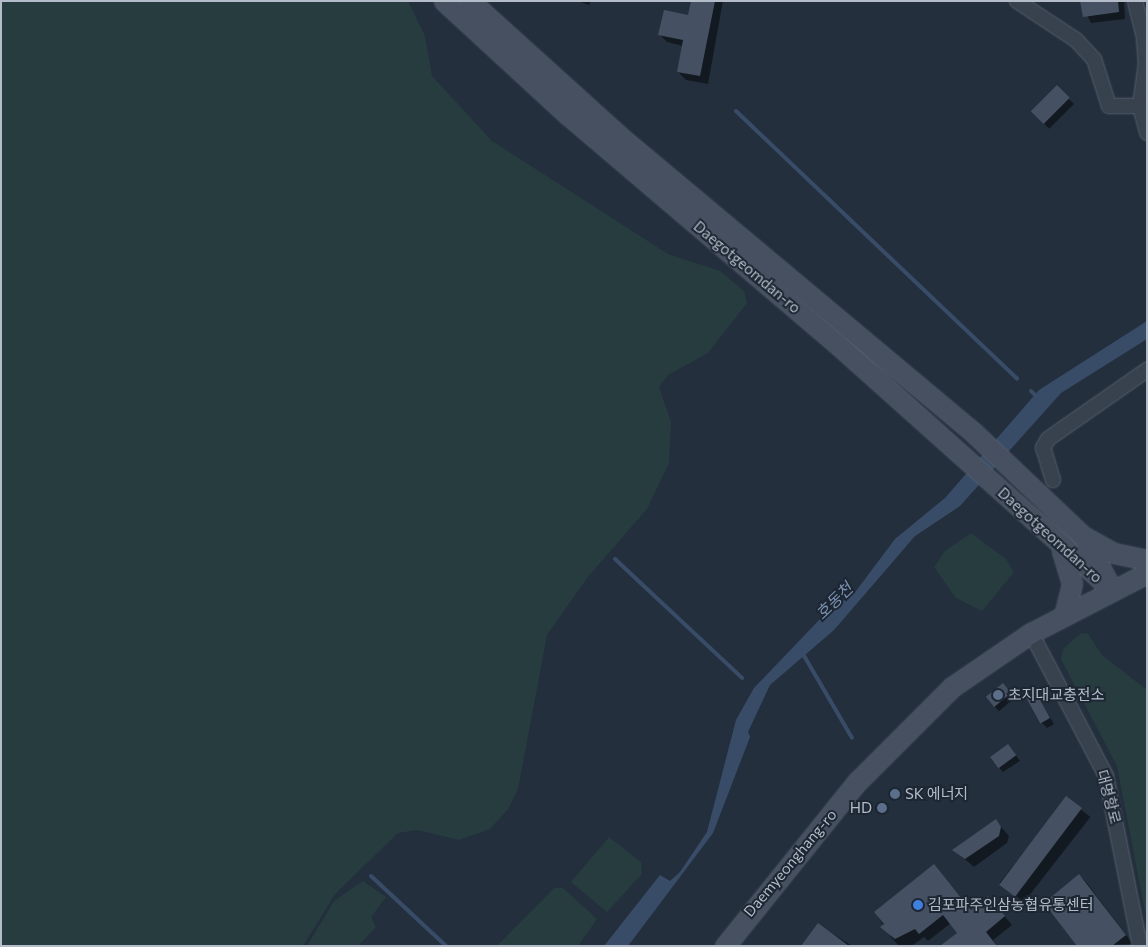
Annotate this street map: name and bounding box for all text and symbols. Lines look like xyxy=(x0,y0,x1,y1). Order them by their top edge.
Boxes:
street label: Daegotgeomdan-ro xyxy=(690,217,804,317)
street label: Daegotgeomdan-ro xyxy=(994,484,1106,586)
water label: 호동천 xyxy=(811,579,857,623)
place label: 초지대교충전소 xyxy=(1008,686,1105,704)
marker: 초지대교충전소 xyxy=(992,689,1004,701)
street label: 대명항로 xyxy=(1093,768,1125,826)
place label: SK 에너지 xyxy=(905,785,968,803)
marker: SK 에너지 xyxy=(889,788,901,800)
place label: HD xyxy=(850,799,872,817)
marker: HD xyxy=(876,802,888,814)
street label: Daemyeonghang-ro xyxy=(740,806,840,920)
place label: 김포파주인삼농협유통센터 xyxy=(928,896,1094,914)
marker: 김포파주인삼농협유통센터 xyxy=(912,899,924,911)

